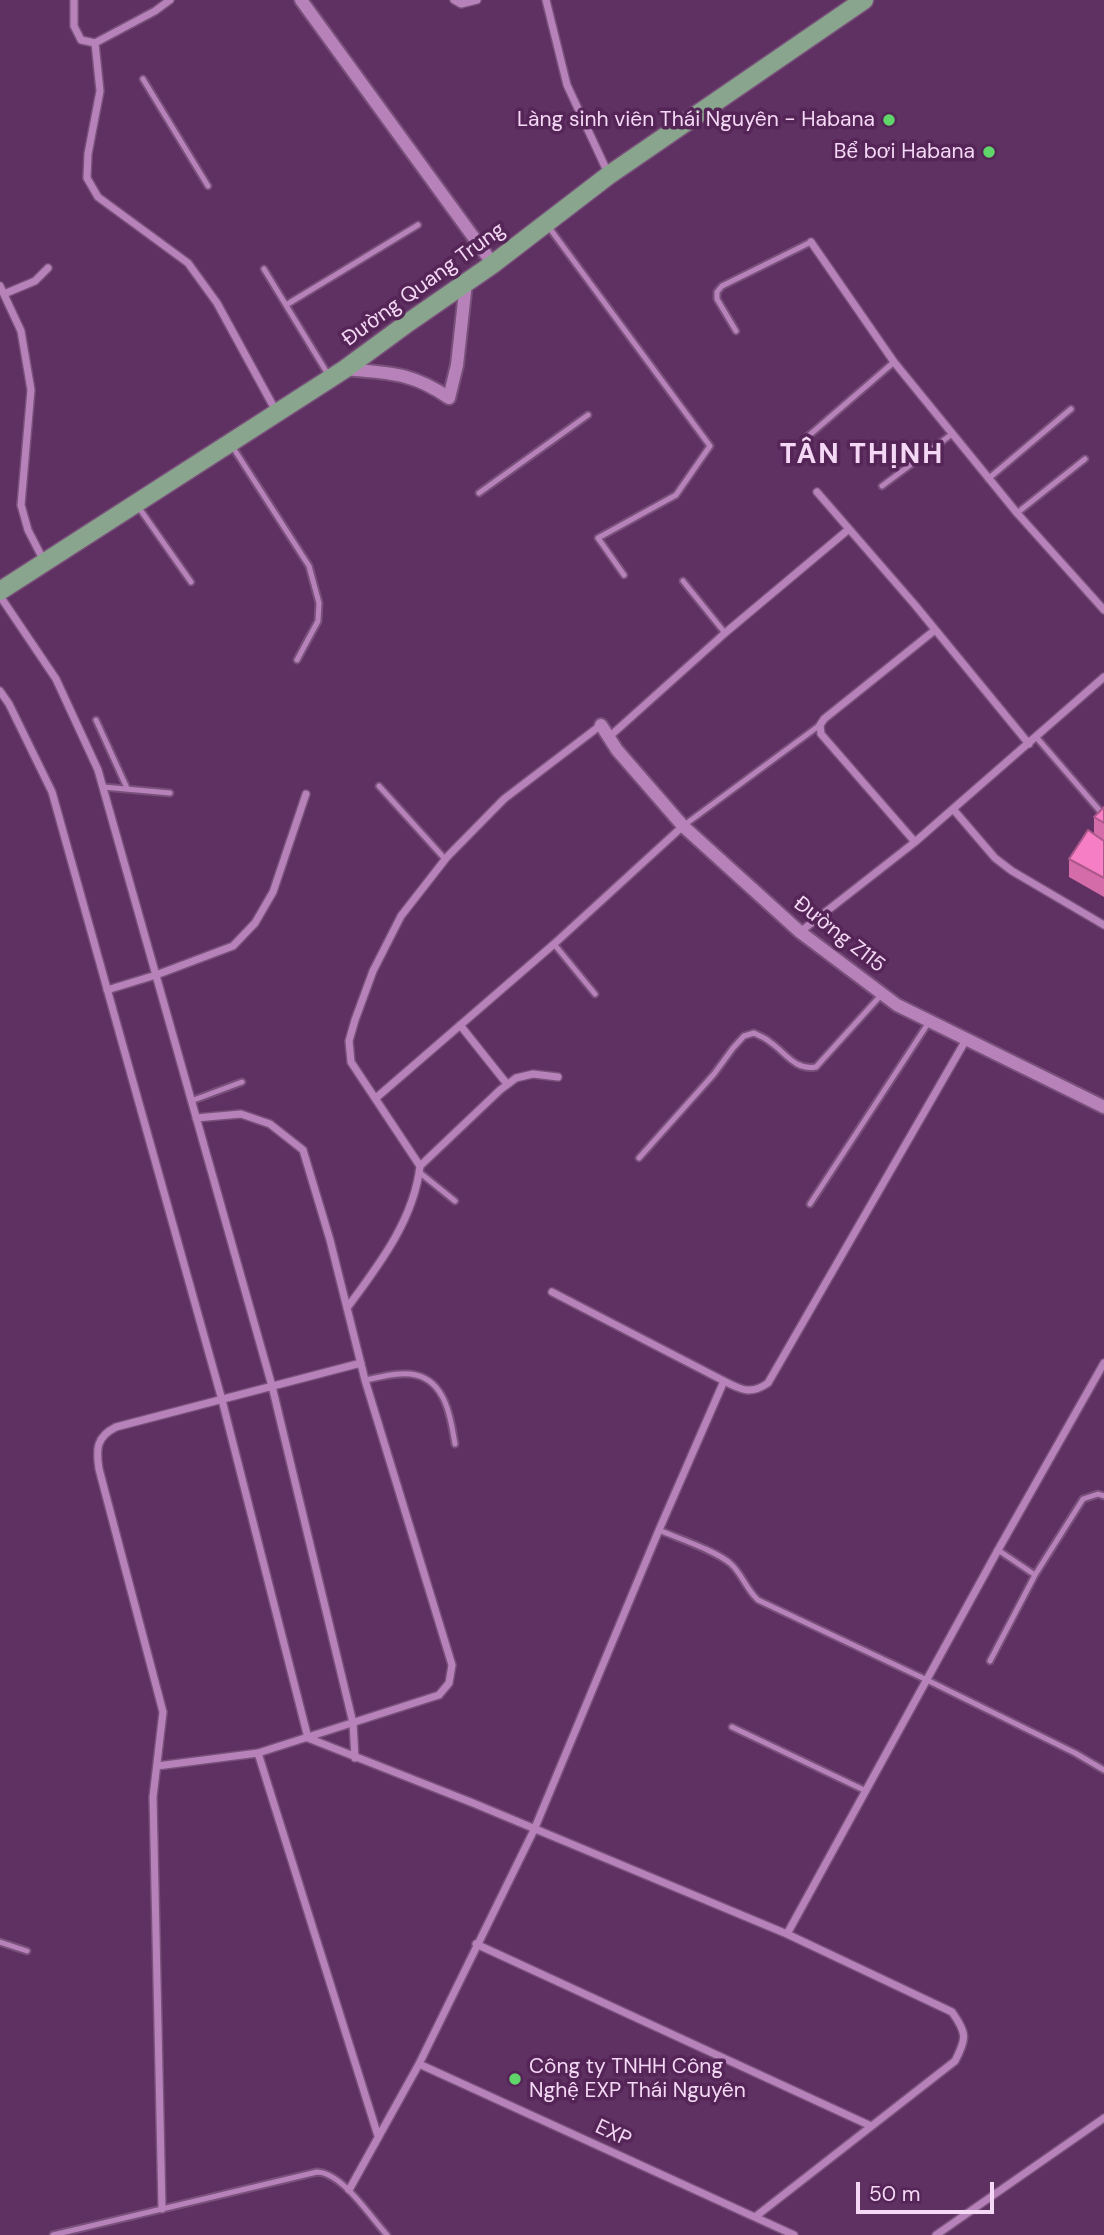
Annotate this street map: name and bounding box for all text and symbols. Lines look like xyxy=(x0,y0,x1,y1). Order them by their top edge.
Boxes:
place label: Làng sinh viên Thái Nguyên - Habana xyxy=(517,107,875,133)
marker: Làng sinh viên Thái Nguyên - Habana xyxy=(881,112,897,128)
place label: Bể bơi Habana xyxy=(834,139,975,165)
marker: Bể bơi Habana xyxy=(981,144,997,160)
street label: Đường Quang Trung xyxy=(338,217,510,353)
district label: TÂN THỊNH xyxy=(781,439,943,473)
street label: Đường Z115 xyxy=(788,891,890,979)
place label: Công ty TNHH Công Nghệ EXP Thái Nguyên xyxy=(529,2054,746,2104)
marker: Công ty TNHH Công Nghệ EXP Thái Nguyên xyxy=(507,2071,523,2087)
street label: EXP xyxy=(591,2115,635,2153)
scale bar xyxy=(859,2168,997,2212)
text: 50 m xyxy=(869,2180,920,2208)

